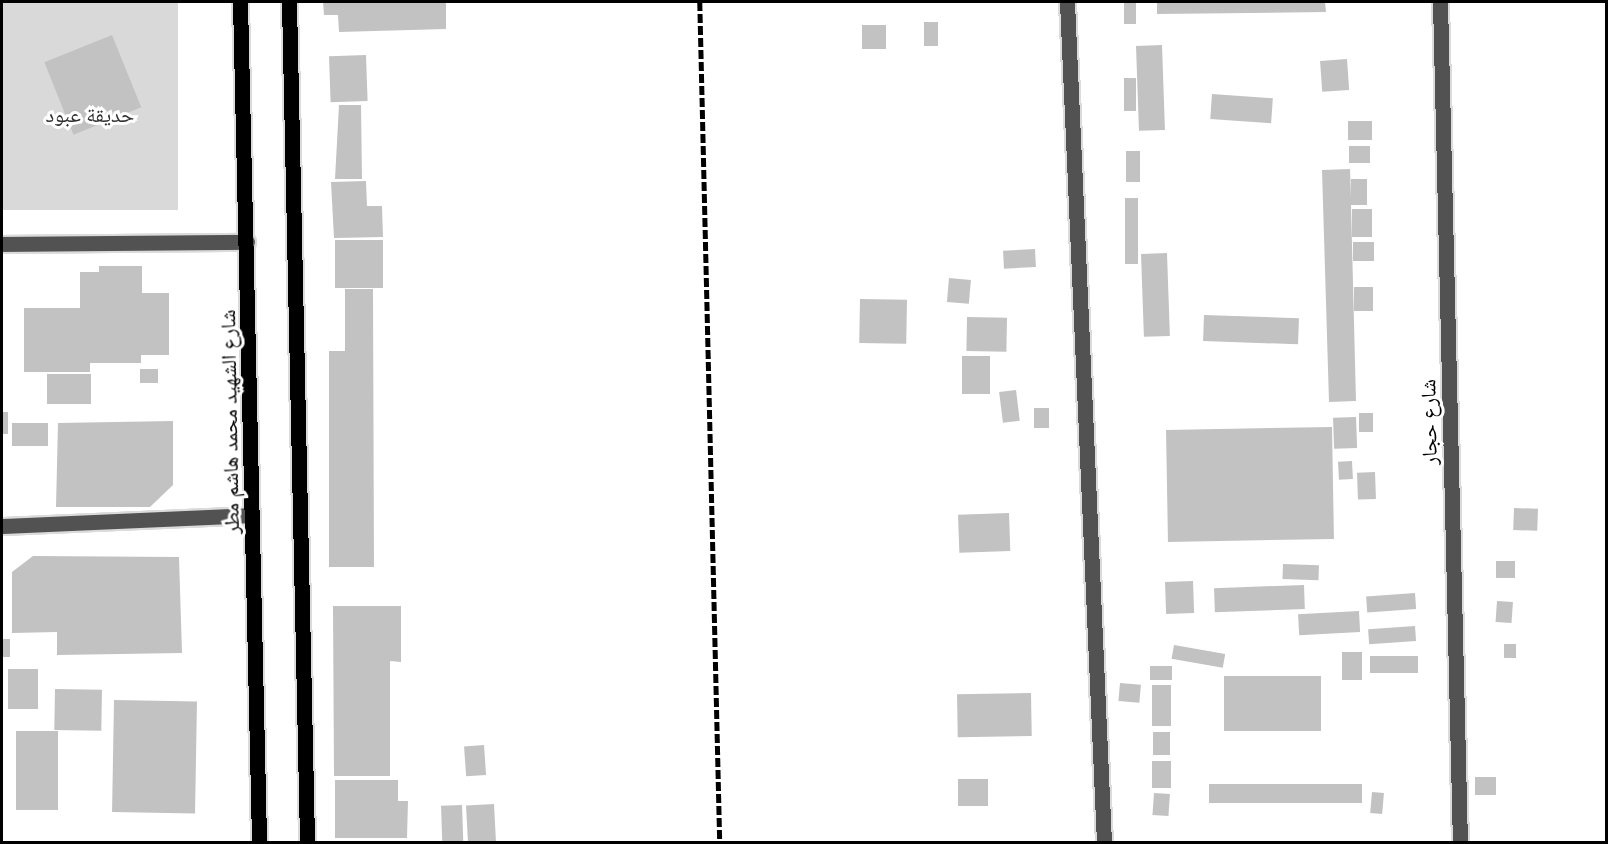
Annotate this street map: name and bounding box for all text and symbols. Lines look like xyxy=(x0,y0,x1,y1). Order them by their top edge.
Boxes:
park label: حديقة عبود xyxy=(46,102,134,128)
street label: شارع الشهيد محمد هاشم مطر xyxy=(215,309,245,535)
street label: شارع حجار xyxy=(1416,379,1442,465)

